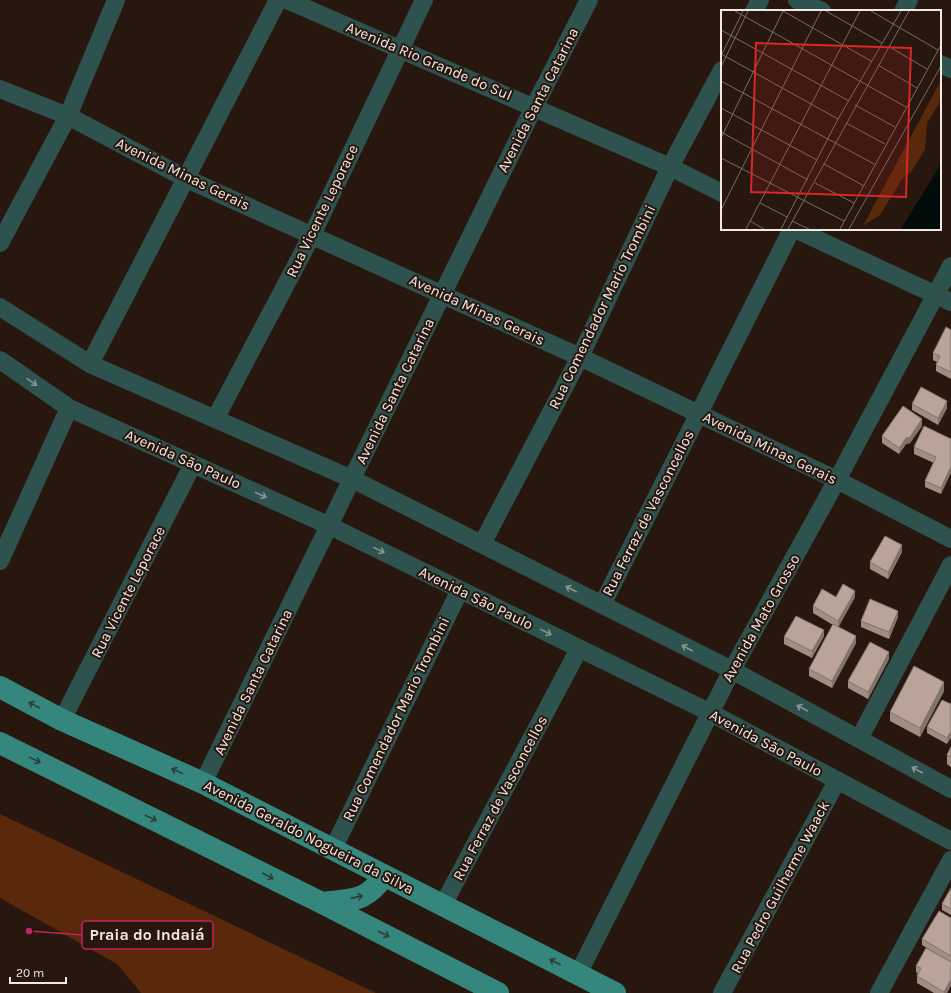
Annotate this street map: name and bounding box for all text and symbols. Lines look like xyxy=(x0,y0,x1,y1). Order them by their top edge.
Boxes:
inset map xyxy=(721,10,941,230)
street label: Avenida Rio Grande do Sul xyxy=(343,18,515,104)
street label: Avenida Santa Catarina xyxy=(494,25,582,175)
street label: Avenida Minas Gerais xyxy=(113,134,253,214)
street label: Rua Vicente Leporace xyxy=(282,142,362,280)
street label: Rua Comendador Mario Trombini xyxy=(545,202,659,412)
street label: Avenida Minas Gerais xyxy=(407,271,547,349)
street label: Avenida Santa Catarina xyxy=(352,315,438,467)
one-way arrow xyxy=(26,378,37,386)
street label: Avenida Minas Gerais xyxy=(700,408,840,488)
street label: Avenida São Paulo xyxy=(122,425,244,493)
street label: Rua Ferraz de Vasconcellos xyxy=(598,427,698,599)
one-way arrow xyxy=(255,492,267,499)
street label: Rua Vicente Leporace xyxy=(87,523,169,661)
one-way arrow xyxy=(373,547,385,554)
street label: Avenida Mato Grosso xyxy=(718,551,804,685)
street label: Avenida São Paulo xyxy=(416,563,536,633)
one-way arrow xyxy=(565,585,577,592)
street label: Avenida Santa Catarina xyxy=(210,606,296,758)
street label: Rua Comendador Mario Trombini xyxy=(339,614,453,824)
one-way arrow xyxy=(539,629,551,636)
one-way arrow xyxy=(681,644,693,651)
one-way arrow xyxy=(28,701,40,708)
one-way arrow xyxy=(796,704,808,712)
street label: Avenida São Paulo xyxy=(707,706,825,780)
street label: Rua Ferraz de Vasconcellos xyxy=(449,712,551,884)
one-way arrow xyxy=(29,757,41,764)
one-way arrow xyxy=(911,766,923,773)
one-way arrow xyxy=(171,767,183,775)
street label: Avenida Geraldo Nogueira da Silva xyxy=(201,776,417,898)
street label: Rua Pedro Guilherme Waack xyxy=(727,798,833,976)
one-way arrow xyxy=(145,815,157,822)
one-way arrow xyxy=(261,873,273,880)
one-way arrow xyxy=(350,893,363,901)
callout: Praia do Indaiá xyxy=(82,921,213,949)
text: Praia do Indaiá xyxy=(89,925,205,944)
one-way arrow xyxy=(378,931,390,938)
one-way arrow xyxy=(550,958,562,966)
scale bar xyxy=(10,959,66,985)
text: 20 m xyxy=(16,966,44,980)

